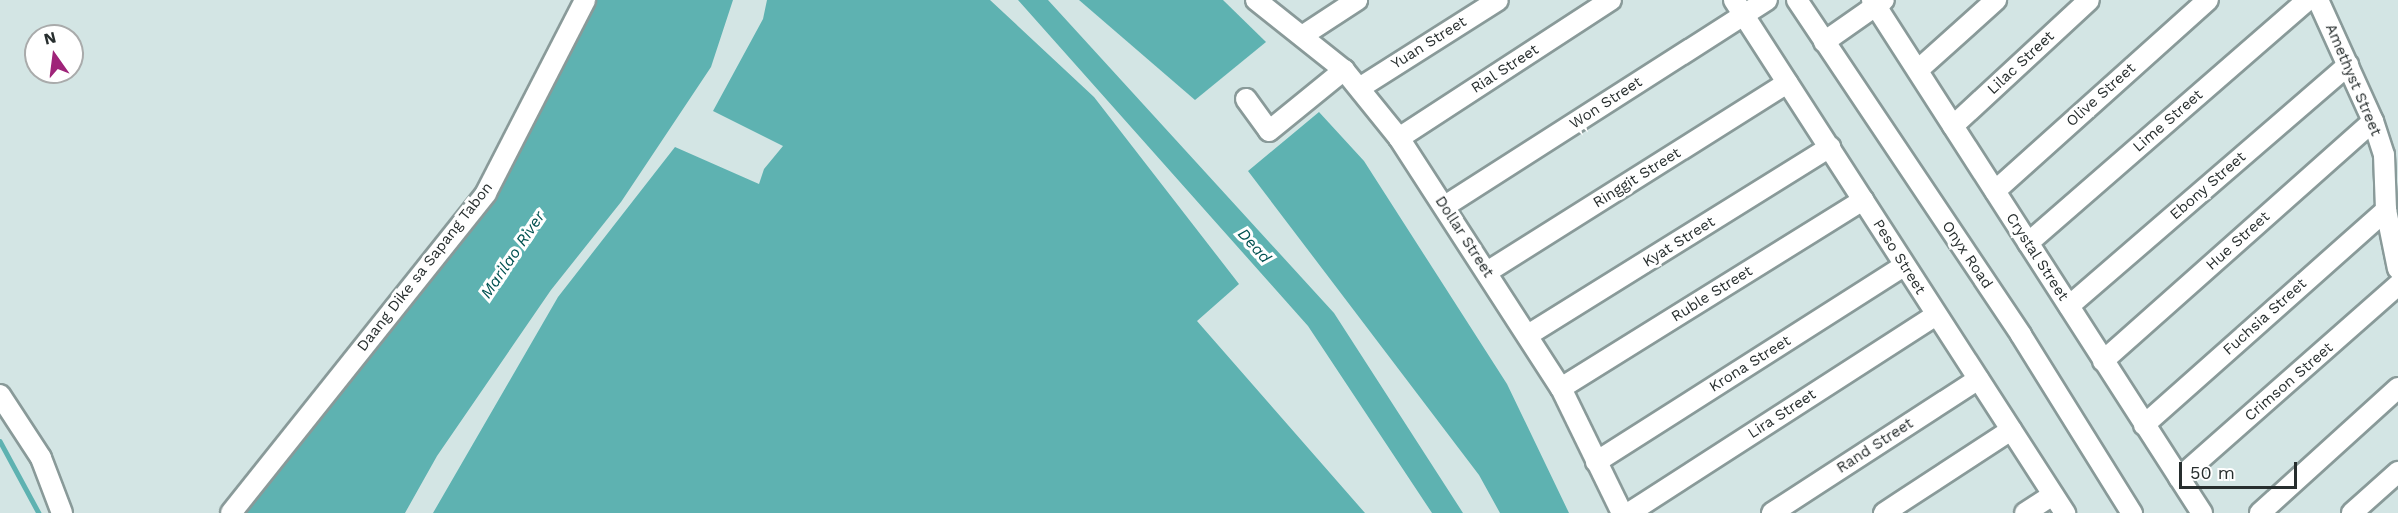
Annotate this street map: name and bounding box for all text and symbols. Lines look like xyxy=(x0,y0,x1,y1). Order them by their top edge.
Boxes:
street label: Yuan Street xyxy=(1388,13,1470,73)
street label: Amethyst Street xyxy=(2321,21,2385,139)
north arrow xyxy=(24,24,84,84)
text: N xyxy=(42,27,58,49)
street label: Lilac Street xyxy=(1984,28,2058,98)
street label: Rial Street xyxy=(1468,40,1542,98)
street label: Olive Street xyxy=(2063,59,2139,131)
street label: Won Street xyxy=(1567,73,1645,133)
street label: Lime Street xyxy=(2130,86,2206,156)
street label: Ringgit Street xyxy=(1590,144,1684,212)
street label: Ebony Street xyxy=(2166,148,2250,224)
street label: Daang Dike sa Sapang Tabon xyxy=(353,179,497,355)
street label: Dollar Street xyxy=(1431,193,1497,281)
water label: Marilao River xyxy=(477,208,549,302)
street label: Hue Street xyxy=(2203,208,2273,274)
street label: Crystal Street xyxy=(2002,210,2072,304)
street label: Kyat Street xyxy=(1640,213,1718,271)
street label: Peso Street xyxy=(1869,216,1929,298)
street label: Onyx Road xyxy=(1938,218,1996,292)
water label: Dead xyxy=(1233,225,1275,267)
street label: Ruble Street xyxy=(1668,262,1756,326)
street label: Fuchsia Street xyxy=(2220,275,2310,359)
street label: Krona Street xyxy=(1706,332,1794,396)
street label: Crimson Street xyxy=(2241,339,2337,425)
street label: Lira Street xyxy=(1745,385,1819,443)
street label: Rand Street xyxy=(1833,415,1917,477)
scale bar xyxy=(2182,450,2300,488)
text: 50 m xyxy=(2190,462,2235,483)

